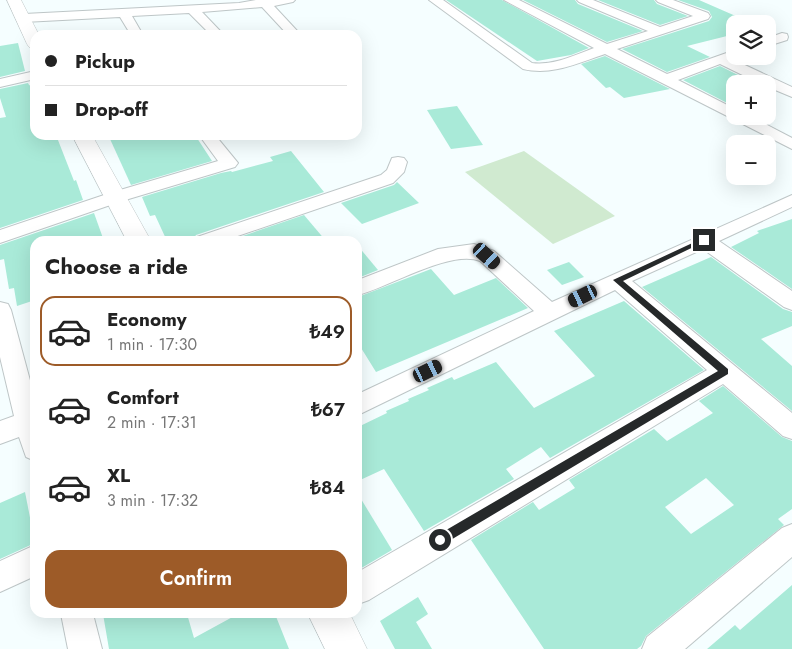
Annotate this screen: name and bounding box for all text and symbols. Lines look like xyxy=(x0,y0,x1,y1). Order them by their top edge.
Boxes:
map controls xyxy=(726,15,776,185)
button: layers xyxy=(726,15,776,65)
text: Pickup xyxy=(75,48,135,75)
button: + xyxy=(726,75,776,125)
text: Drop-off xyxy=(75,96,148,123)
button: − xyxy=(726,135,776,185)
route end xyxy=(693,229,715,251)
car xyxy=(470,240,503,272)
text: Choose a ride xyxy=(45,250,188,282)
car xyxy=(566,283,599,309)
text: Economy xyxy=(107,306,187,333)
icon: car xyxy=(47,309,92,354)
text: ₺49 xyxy=(309,318,345,345)
text: 1 min · 17:30 xyxy=(107,333,197,356)
car xyxy=(411,358,444,384)
text: Comfort xyxy=(107,384,179,411)
icon: car xyxy=(47,387,92,432)
text: ₺67 xyxy=(311,396,345,423)
text: 2 min · 17:31 xyxy=(107,411,197,434)
text: XL xyxy=(107,462,130,489)
icon: car xyxy=(47,465,92,510)
text: ₺84 xyxy=(310,474,345,501)
text: 3 min · 17:32 xyxy=(107,489,198,512)
route start xyxy=(429,529,451,551)
button: Confirm xyxy=(45,550,347,608)

